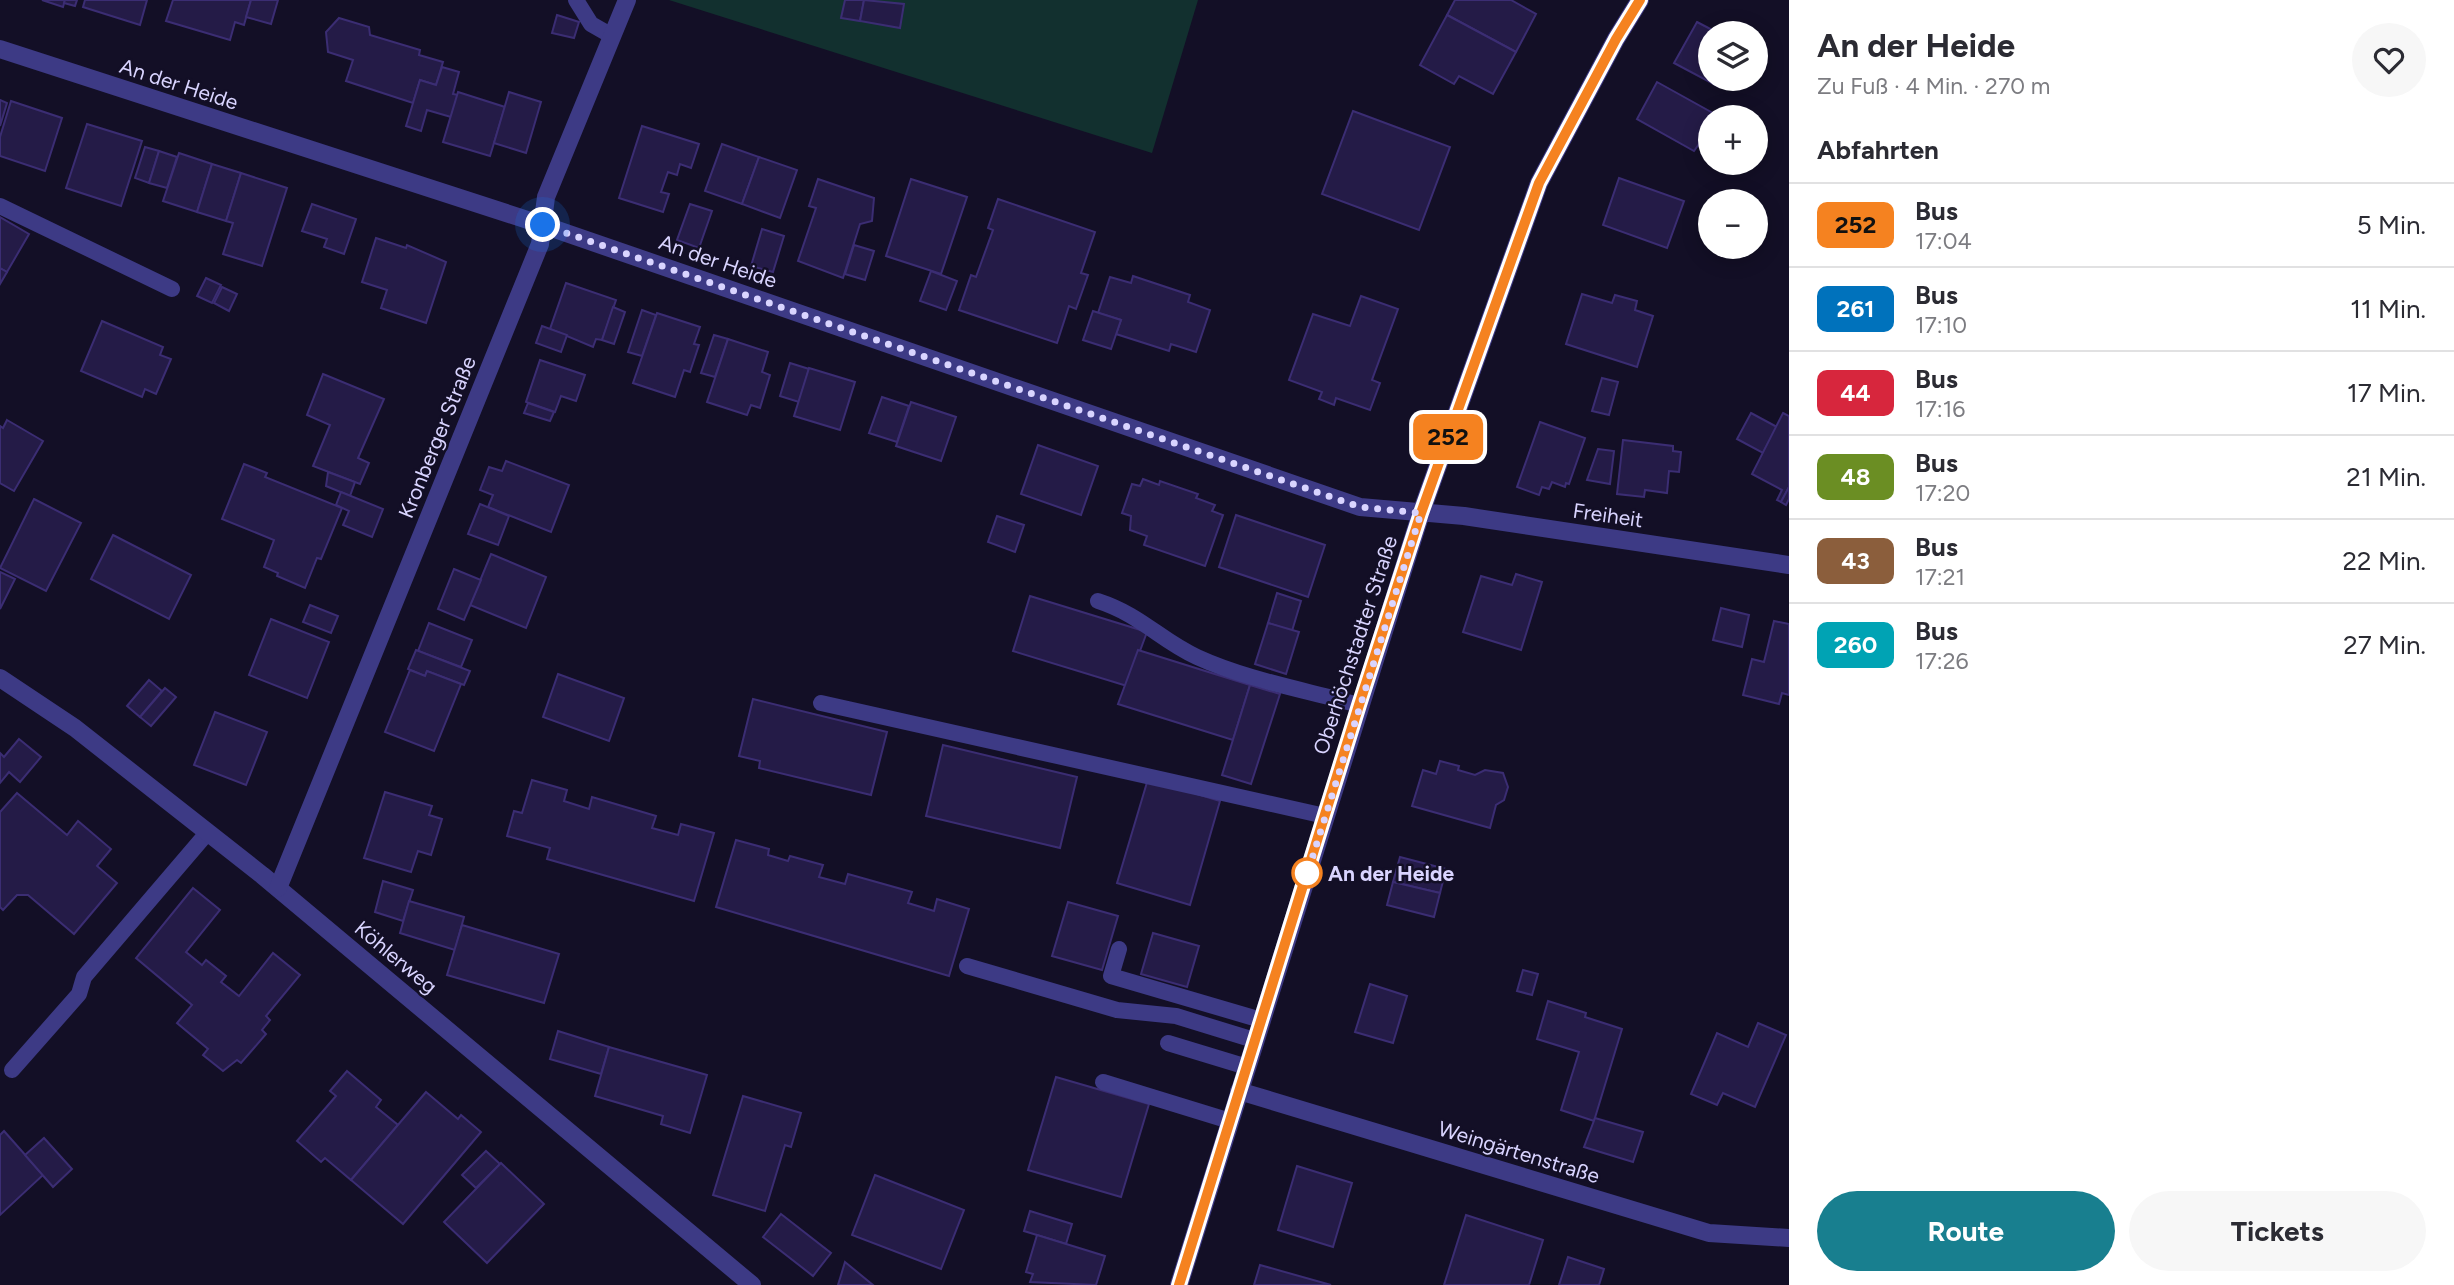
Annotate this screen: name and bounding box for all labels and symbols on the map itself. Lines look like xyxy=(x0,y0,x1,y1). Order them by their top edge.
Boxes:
street label: An der Heide xyxy=(117,53,241,115)
your location xyxy=(525,207,560,242)
street label: An der Heide xyxy=(656,229,780,293)
street label: Kronberger Straße xyxy=(393,352,481,522)
line badge: 252 xyxy=(1408,414,1488,460)
street label: Freiheit xyxy=(1571,498,1645,532)
street label: Oberhöchstadter Straße xyxy=(1308,533,1402,757)
marker: An der Heide xyxy=(1292,858,1322,888)
place label: An der Heide xyxy=(1328,861,1454,886)
street label: Köhlerweg xyxy=(350,915,442,999)
street label: Weingärtenstraße xyxy=(1435,1116,1603,1188)

